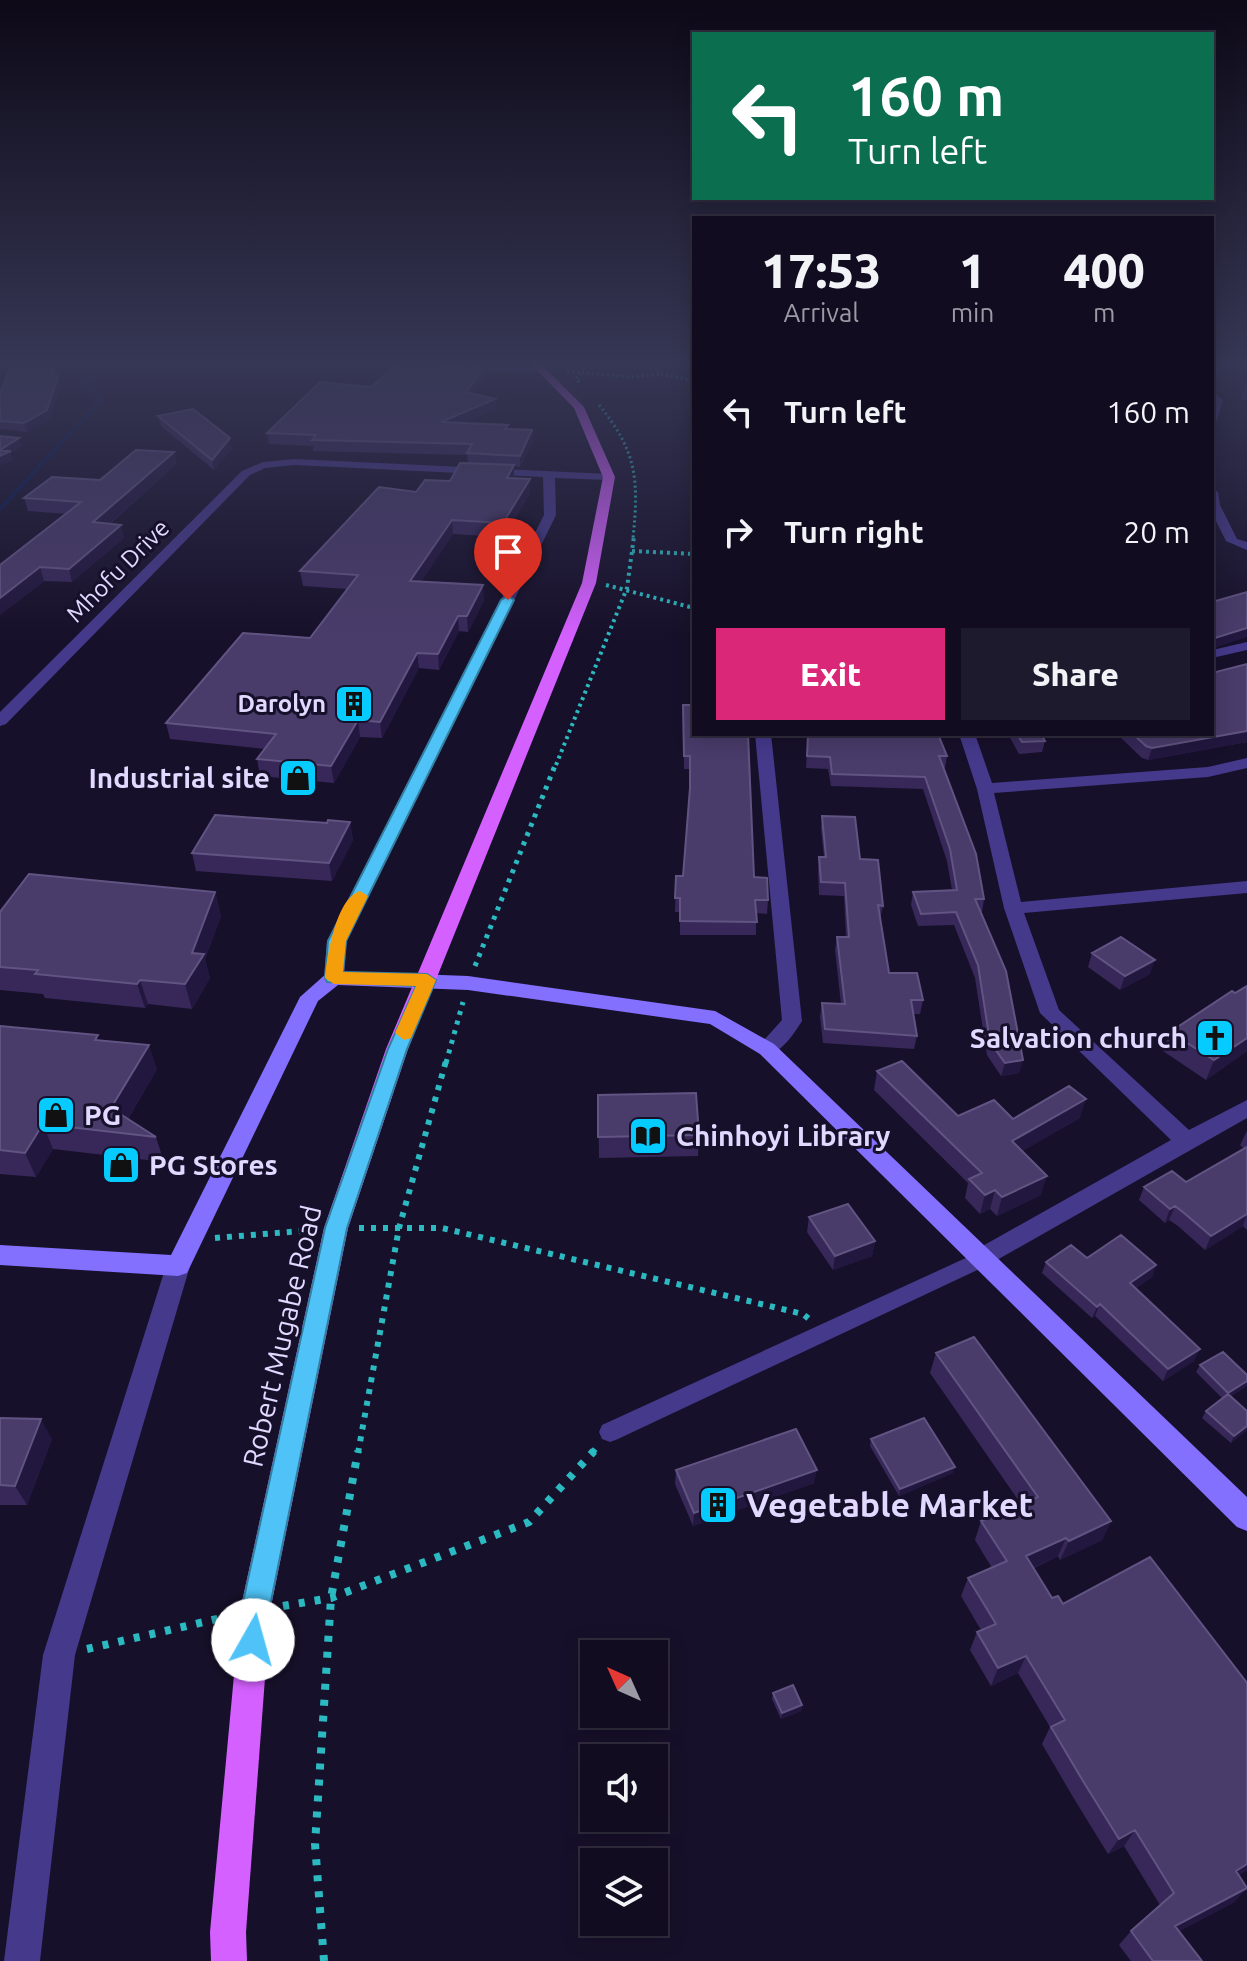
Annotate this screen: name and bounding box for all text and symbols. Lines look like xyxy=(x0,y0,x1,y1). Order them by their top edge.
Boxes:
icon: left xyxy=(716,64,820,168)
text: 160 m xyxy=(848,64,1004,127)
text: Turn left xyxy=(848,130,987,171)
text: 17:53 xyxy=(761,243,881,297)
text: 1 xyxy=(959,243,986,297)
text: 400 xyxy=(1064,243,1145,297)
text: Arrival xyxy=(783,298,859,327)
text: min xyxy=(951,298,994,327)
text: m xyxy=(1093,298,1115,327)
icon: left xyxy=(716,390,760,434)
text: Turn left xyxy=(784,395,906,429)
text: 160 m xyxy=(1106,395,1190,429)
icon: right xyxy=(716,510,760,554)
street label: Mhofu Drive xyxy=(61,514,174,627)
text: Turn right xyxy=(784,515,924,549)
text: 20 m xyxy=(1123,515,1190,549)
pin xyxy=(474,518,542,600)
icon: arrive xyxy=(486,530,530,574)
button: Exit xyxy=(716,628,945,720)
button: Share xyxy=(961,628,1190,720)
building icon: Darolyn xyxy=(333,683,375,725)
place label: Darolyn xyxy=(237,690,326,717)
shop icon: Industrial site xyxy=(277,757,319,799)
place label: Industrial site xyxy=(88,762,270,793)
church icon: Salvation church xyxy=(1194,1017,1236,1059)
place label: Salvation church xyxy=(970,1022,1187,1053)
shop icon: PG xyxy=(35,1094,77,1136)
place label: PG xyxy=(84,1099,121,1130)
library icon: Chinhoyi Library xyxy=(627,1115,669,1157)
place label: Chinhoyi Library xyxy=(676,1120,890,1151)
shop icon: PG Stores xyxy=(100,1144,142,1186)
place label: PG Stores xyxy=(149,1149,278,1180)
street label: Robert Mugabe Road xyxy=(236,1202,327,1470)
building icon: Vegetable Market xyxy=(697,1484,739,1526)
place label: Vegetable Market xyxy=(746,1485,1033,1523)
position arrow xyxy=(211,1598,295,1682)
north arrow xyxy=(580,1640,668,1728)
map controls xyxy=(580,1640,668,1936)
button: sound xyxy=(580,1744,668,1832)
button: layers xyxy=(580,1848,668,1936)

